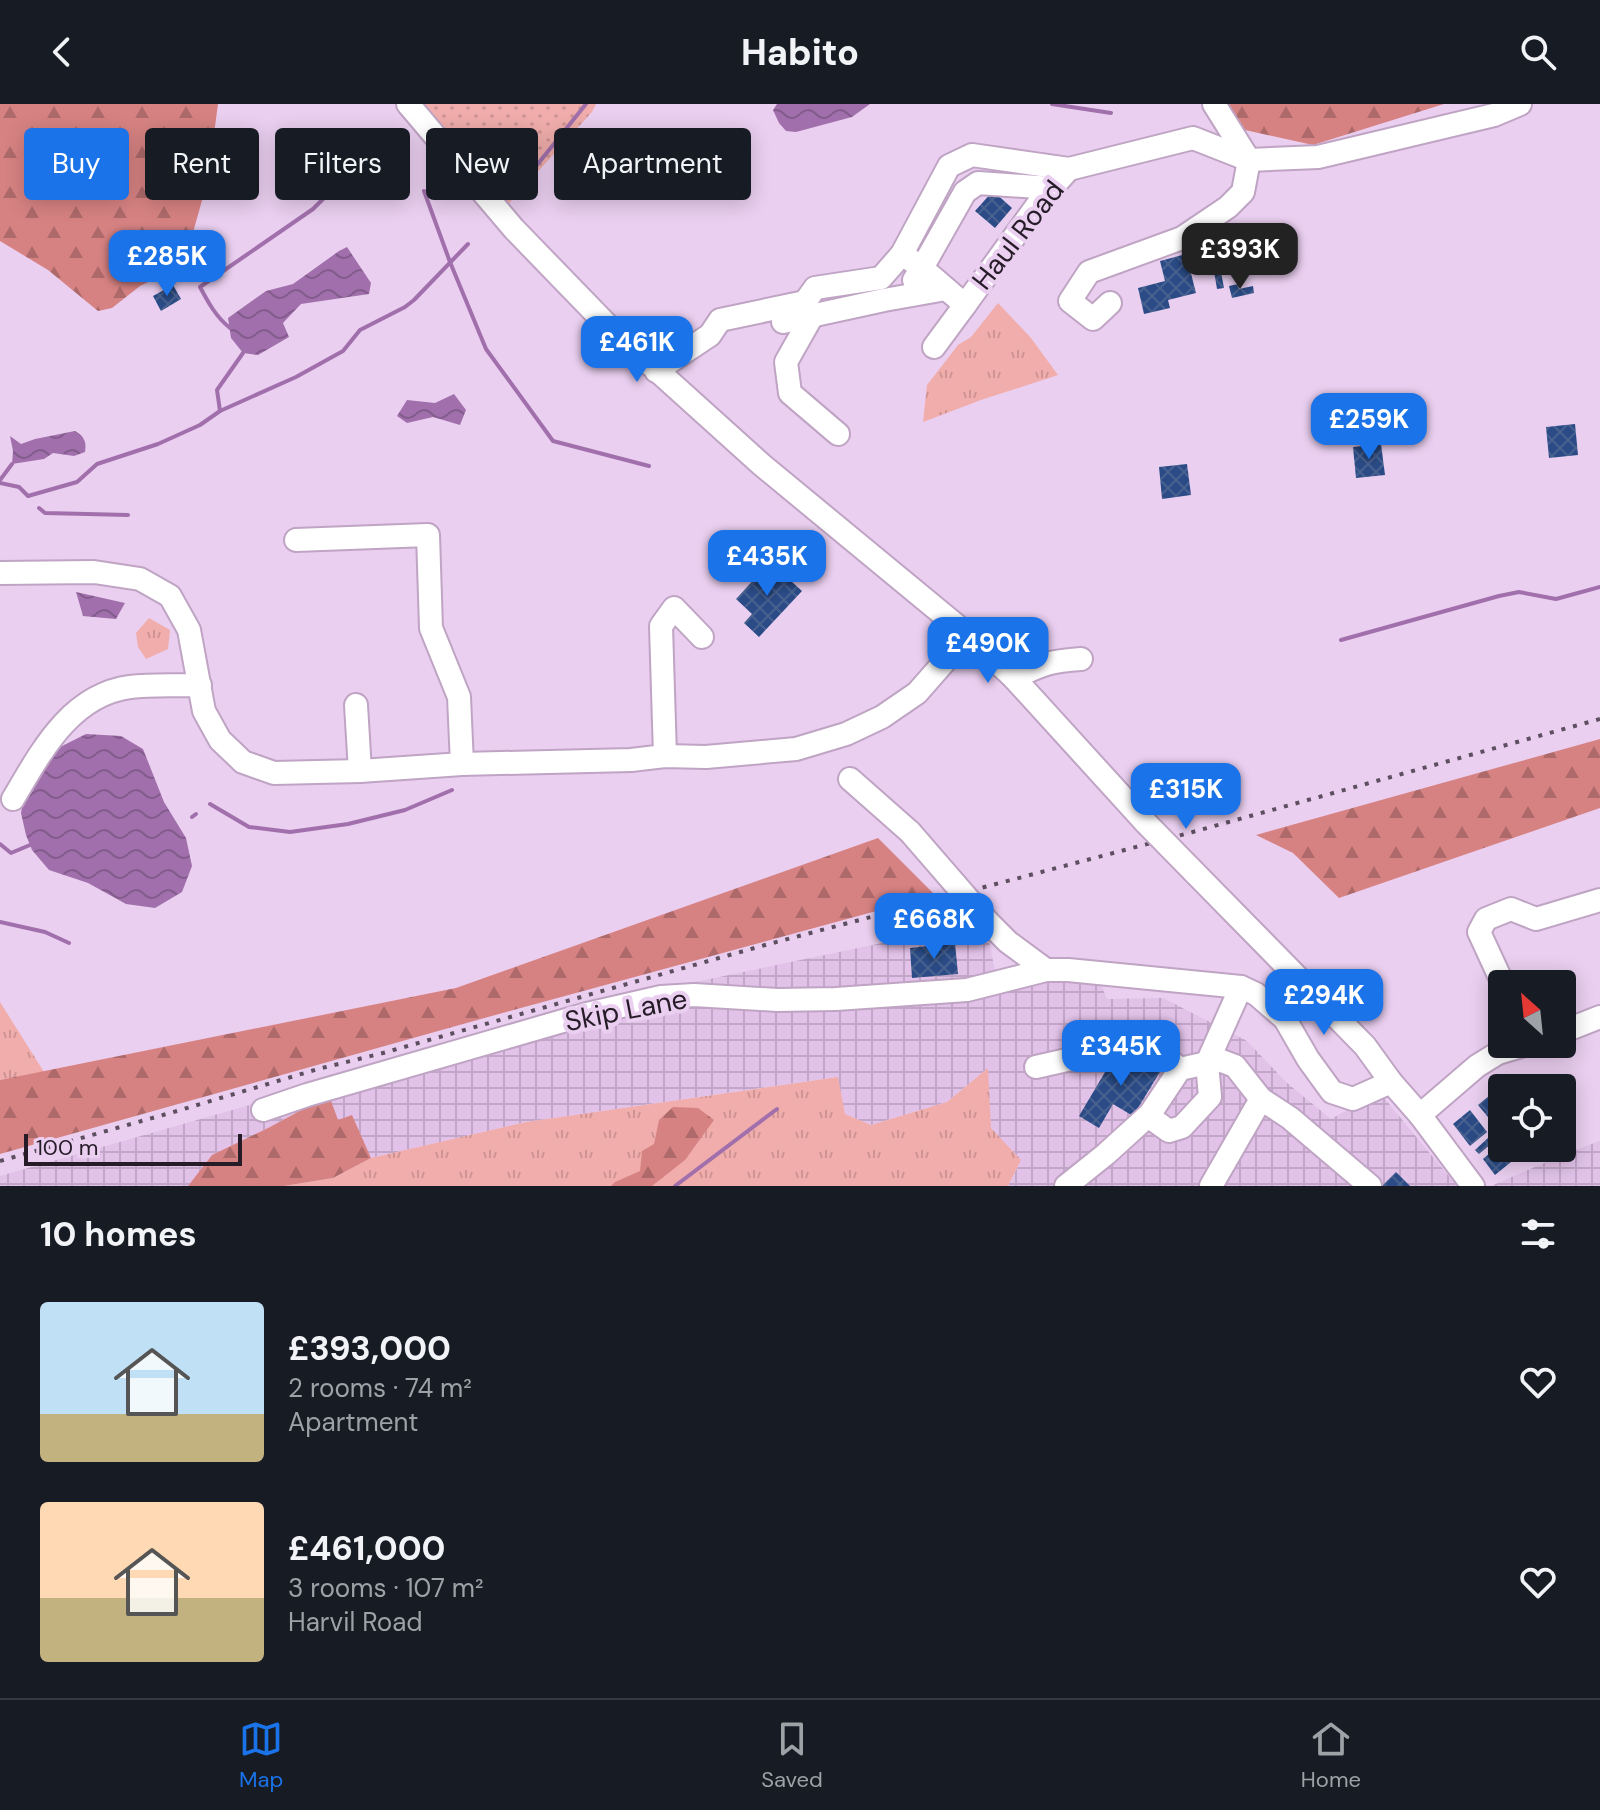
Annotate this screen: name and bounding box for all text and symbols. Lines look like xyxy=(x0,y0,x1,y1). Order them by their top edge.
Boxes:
text: Habito xyxy=(741,29,859,76)
icon: back xyxy=(40,30,84,74)
icon: search xyxy=(1516,30,1560,74)
chip: Buy xyxy=(24,128,129,200)
chip: Rent xyxy=(145,128,259,200)
chip: Filters xyxy=(275,128,410,200)
chip: New xyxy=(426,128,538,200)
chip: Apartment xyxy=(554,128,751,200)
street label: Haul Road xyxy=(964,173,1072,297)
pin: £393K xyxy=(1184,223,1296,291)
pin: £285K xyxy=(111,230,223,298)
text: £393K xyxy=(1200,232,1280,266)
text: £285K xyxy=(127,239,207,273)
pin: £461K xyxy=(581,316,693,384)
text: £461K xyxy=(599,325,675,359)
pin: £259K xyxy=(1313,393,1425,461)
text: £259K xyxy=(1329,402,1409,436)
pin: £435K xyxy=(711,530,823,598)
text: £435K xyxy=(726,539,808,573)
pin: £490K xyxy=(932,617,1044,685)
text: £490K xyxy=(946,626,1031,660)
pin: £315K xyxy=(1130,763,1242,831)
text: £315K xyxy=(1149,772,1223,806)
pin: £668K xyxy=(878,893,990,961)
text: £668K xyxy=(893,902,975,936)
pin: £294K xyxy=(1268,969,1380,1037)
north arrow xyxy=(1488,970,1576,1058)
map controls xyxy=(1488,970,1576,1162)
text: £294K xyxy=(1283,978,1365,1012)
street label: Skip Lane xyxy=(562,980,690,1040)
pin: £345K xyxy=(1065,1020,1177,1088)
text: £345K xyxy=(1080,1029,1162,1063)
button: locate xyxy=(1488,1074,1576,1162)
scale bar xyxy=(24,1130,242,1166)
text: 100 m xyxy=(36,1133,98,1162)
text: 10 homes xyxy=(40,1212,197,1257)
icon: filters xyxy=(1516,1212,1560,1256)
text: £393,000 xyxy=(288,1326,451,1371)
icon: home xyxy=(104,1334,200,1430)
icon: heart xyxy=(1516,1360,1560,1404)
text: 2 rooms · 74 m² xyxy=(288,1371,472,1405)
text: Apartment xyxy=(288,1405,419,1439)
text: £461,000 xyxy=(288,1526,446,1571)
icon: home xyxy=(104,1534,200,1630)
icon: heart xyxy=(1516,1560,1560,1604)
text: 3 rooms · 107 m² xyxy=(288,1571,484,1605)
text: Harvil Road xyxy=(288,1605,423,1639)
tab: Map xyxy=(239,1717,283,1794)
tab: Saved xyxy=(761,1717,823,1794)
tab: Home xyxy=(1301,1717,1361,1794)

